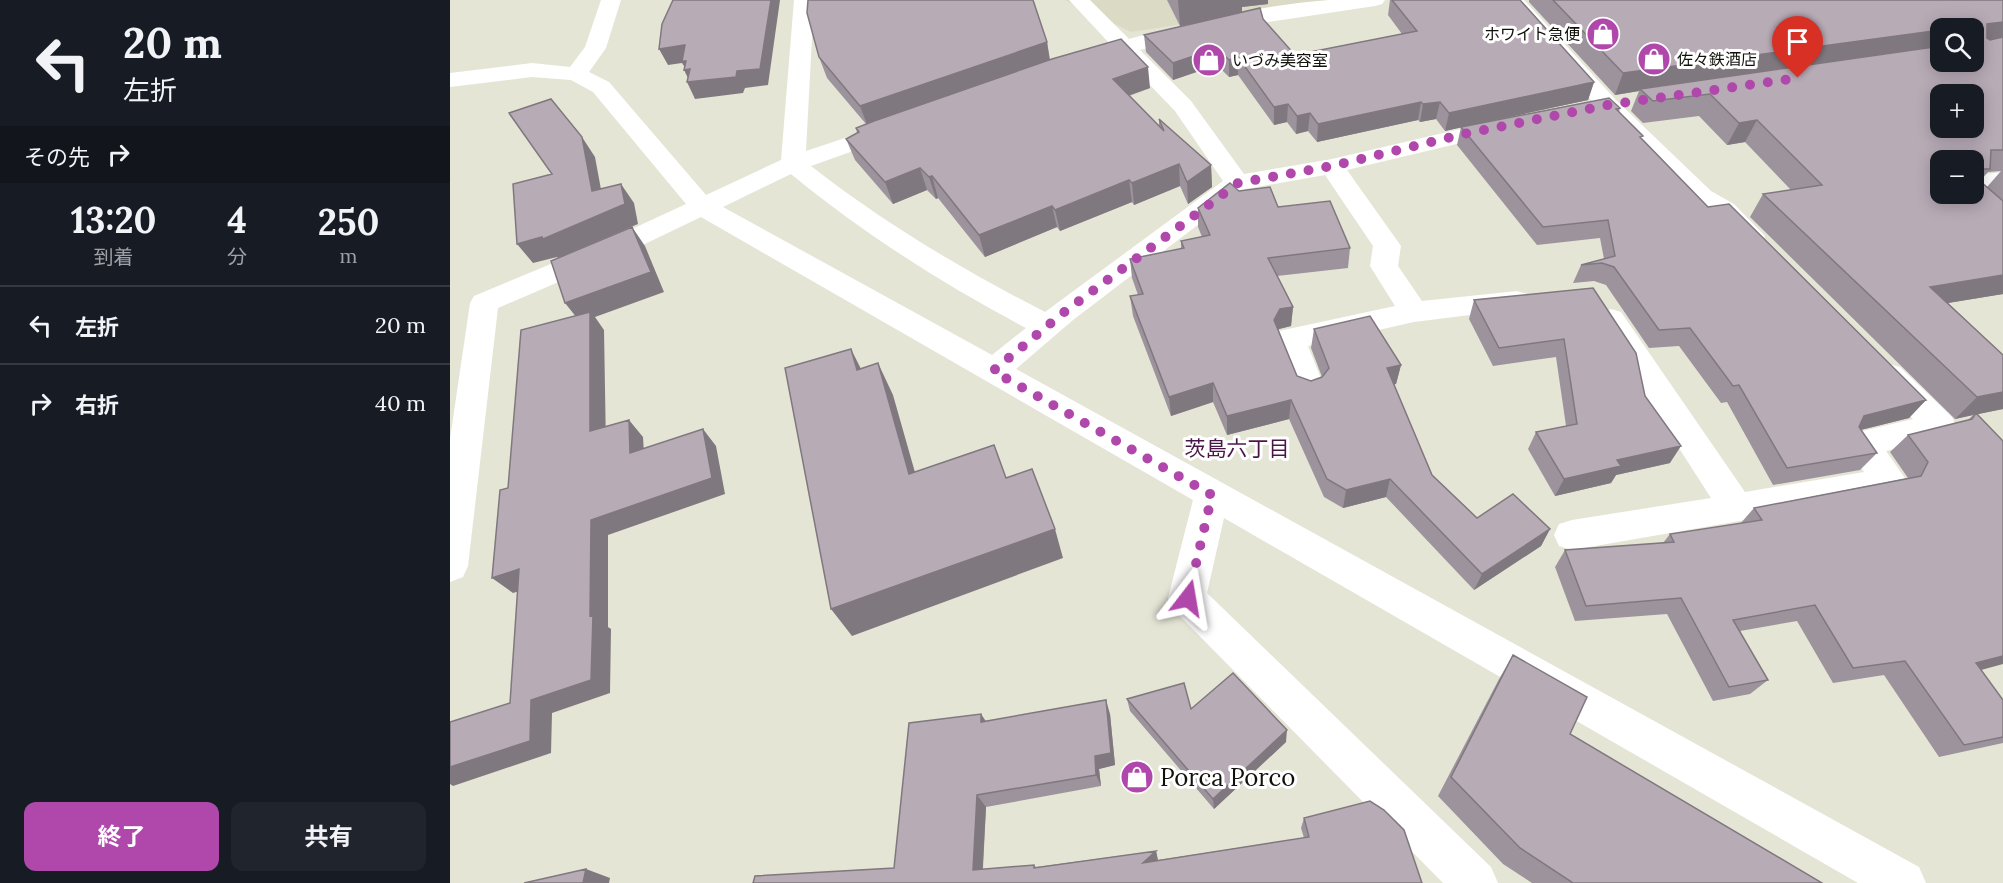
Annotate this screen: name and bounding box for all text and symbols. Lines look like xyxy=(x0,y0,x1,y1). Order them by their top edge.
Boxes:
text: 20 m xyxy=(123,16,222,70)
shop icon: ホワイト急便 xyxy=(1585,16,1621,52)
pin xyxy=(1772,16,1823,78)
map controls xyxy=(1930,18,1984,204)
button: search xyxy=(1930,18,1984,72)
icon: left xyxy=(24,24,102,102)
place label: ホワイト急便 xyxy=(1484,24,1580,44)
icon: arrive xyxy=(1781,25,1814,58)
shop icon: 佐々鉄酒店 xyxy=(1636,41,1672,77)
shop icon: いづみ美容室 xyxy=(1191,42,1227,78)
place label: 佐々鉄酒店 xyxy=(1677,49,1757,69)
place label: いづみ美容室 xyxy=(1232,50,1328,70)
text: 左折 xyxy=(123,73,177,107)
button: + xyxy=(1930,84,1984,138)
icon: right xyxy=(102,138,135,171)
text: その先 xyxy=(24,143,90,171)
button: − xyxy=(1930,150,1984,204)
text: 13:20 xyxy=(71,197,157,243)
text: 4 xyxy=(227,197,247,243)
text: 250 xyxy=(318,199,379,245)
text: m xyxy=(340,243,358,268)
text: 到着 xyxy=(94,244,134,269)
text: 分 xyxy=(227,244,247,269)
icon: left xyxy=(24,309,57,342)
text: 20 m xyxy=(375,311,426,339)
text: 左折 xyxy=(75,313,119,341)
icon: right xyxy=(24,387,57,420)
text: 40 m xyxy=(375,389,426,417)
text: 右折 xyxy=(75,391,119,419)
district label: 茨島六丁目 xyxy=(1185,435,1290,462)
position arrow xyxy=(1156,566,1220,630)
shop icon: Porca Porco xyxy=(1119,759,1155,795)
place label: Porca Porco xyxy=(1160,762,1295,793)
button: 終了 xyxy=(24,802,219,871)
button: 共有 xyxy=(231,802,426,871)

